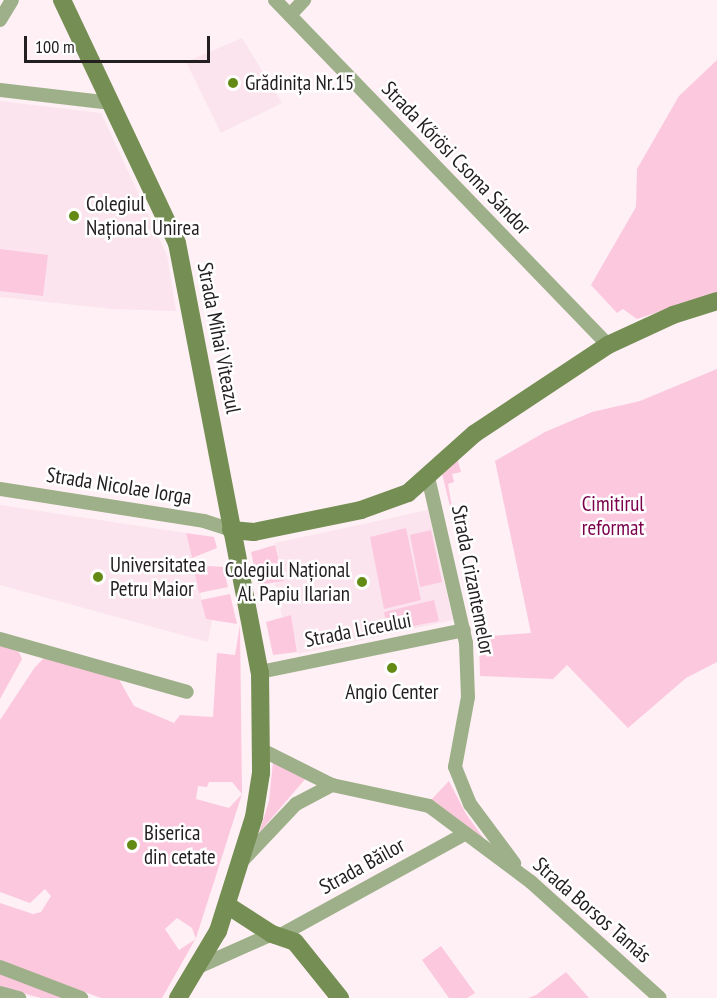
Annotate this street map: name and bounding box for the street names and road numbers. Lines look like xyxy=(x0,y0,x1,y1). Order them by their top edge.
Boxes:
street label: Strada Kőrösi Csoma Sándor xyxy=(376,76,536,240)
street label: Strada Mihai Viteazul xyxy=(192,260,246,416)
street label: Strada Nicolae Iorga xyxy=(45,462,193,510)
street label: Strada Crizantemelor xyxy=(446,503,500,657)
street label: Strada Liceului xyxy=(303,607,413,653)
street label: Strada Băilor xyxy=(315,832,409,900)
street label: Strada Borsos Tamás xyxy=(528,852,656,968)

